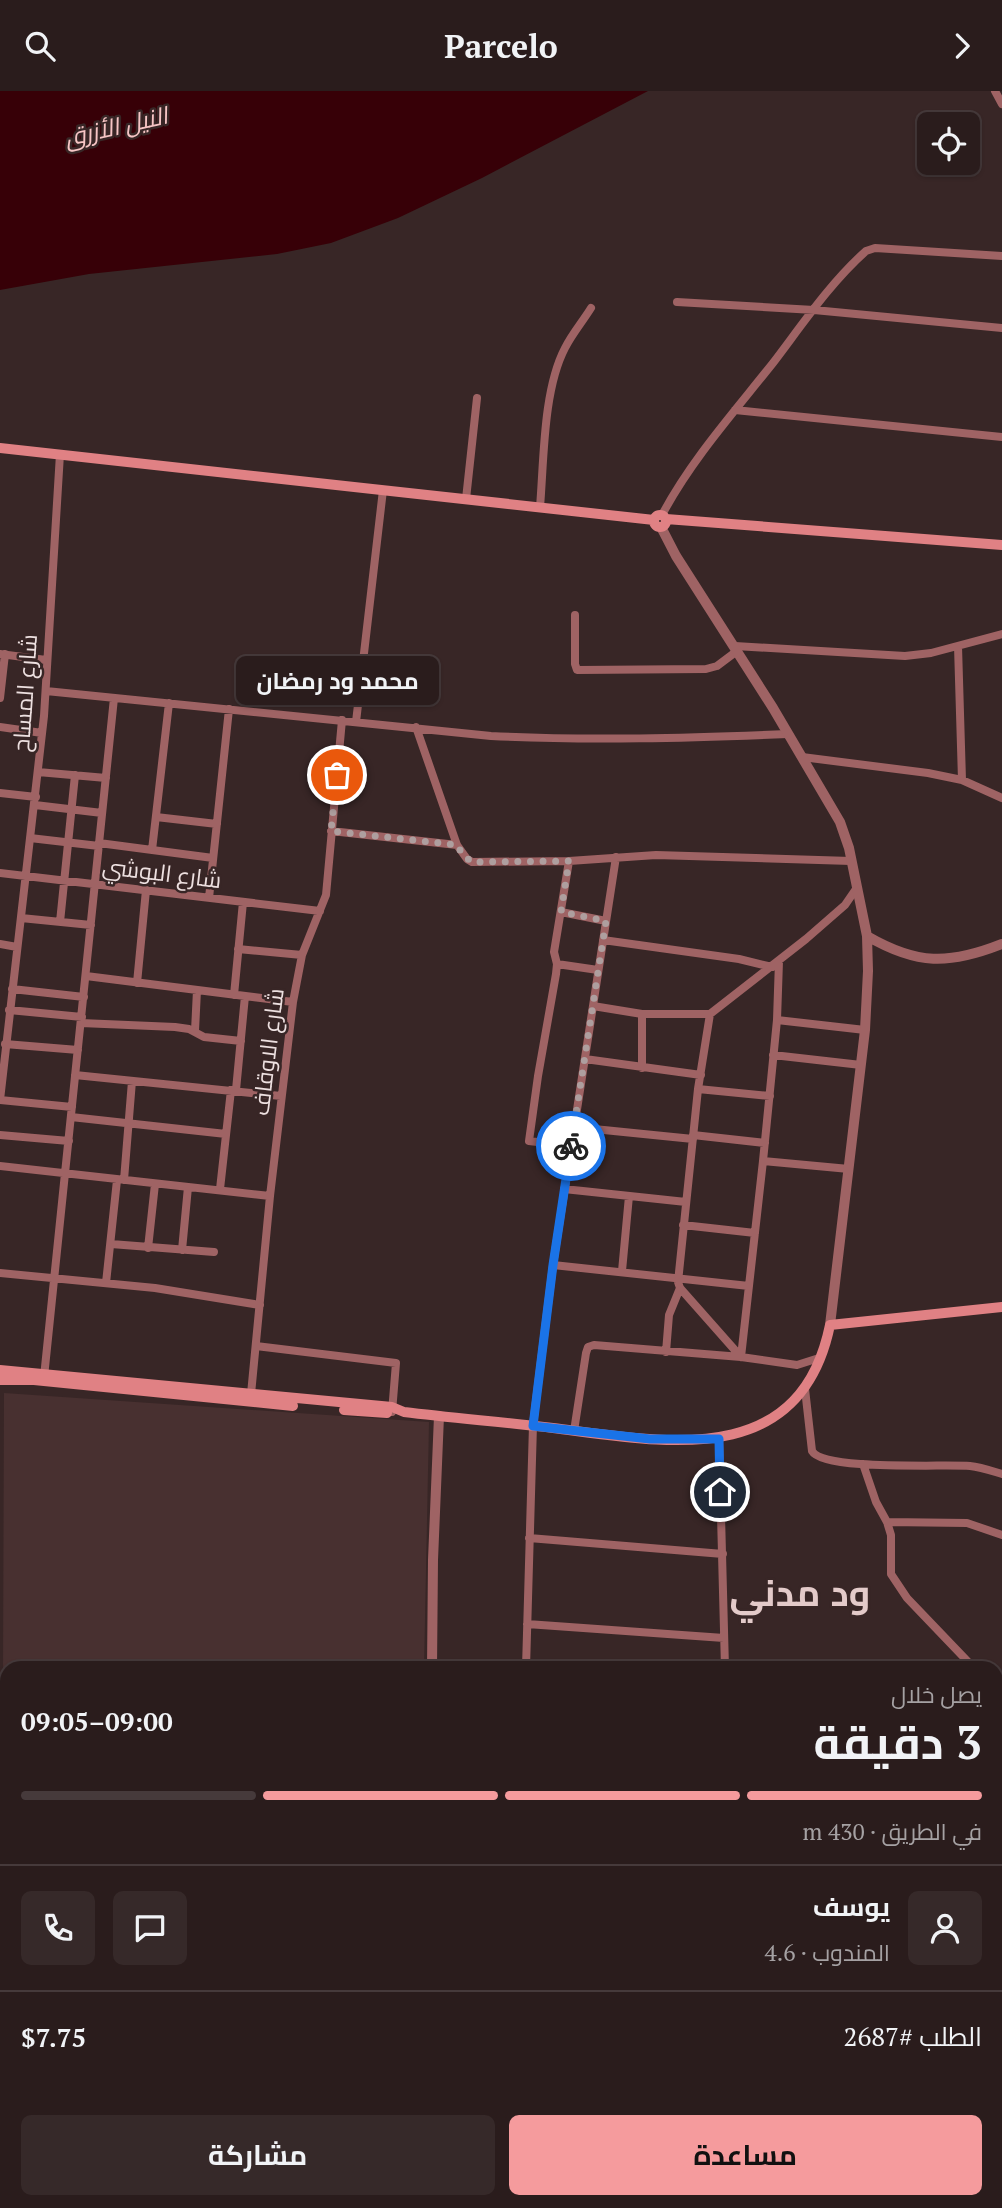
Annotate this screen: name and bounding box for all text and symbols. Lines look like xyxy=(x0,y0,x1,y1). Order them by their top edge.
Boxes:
text: Parcelo xyxy=(444,25,558,67)
icon: search xyxy=(21,27,59,65)
icon: forward xyxy=(943,27,981,65)
water label: النيل الأزرق xyxy=(61,98,173,153)
map controls xyxy=(917,112,980,175)
button: locate xyxy=(917,112,980,175)
street label: شارع المساح xyxy=(5,633,45,753)
callout: محمد ود رمضان xyxy=(236,656,438,705)
text: محمد ود رمضان xyxy=(256,665,419,696)
pin xyxy=(307,745,367,805)
icon: bag xyxy=(318,756,356,794)
street label: شارع البوشي xyxy=(100,850,223,897)
street label: شارع الاوقاف xyxy=(244,986,292,1118)
courier xyxy=(536,1111,606,1181)
icon: bike xyxy=(552,1127,590,1165)
pin xyxy=(690,1462,750,1522)
icon: home xyxy=(701,1473,739,1511)
district label: ود مدني xyxy=(730,1568,870,1623)
text: يصل خلال xyxy=(891,1679,982,1710)
text: 09:00–09:05 xyxy=(21,1704,173,1738)
text: 3 دقيقة xyxy=(814,1711,982,1772)
text: في الطريق · 430 m xyxy=(803,1816,982,1847)
text: يوسف xyxy=(813,1889,890,1923)
button: phone xyxy=(21,1891,95,1965)
button: chat xyxy=(113,1891,187,1965)
button: person xyxy=(908,1891,982,1965)
text: المندوب · 4.6 xyxy=(765,1937,890,1968)
text: الطلب #2687 xyxy=(844,2019,982,2053)
text: $7.75 xyxy=(21,2020,86,2054)
button: مشاركة xyxy=(21,2115,495,2195)
button: مساعدة xyxy=(509,2115,982,2195)

